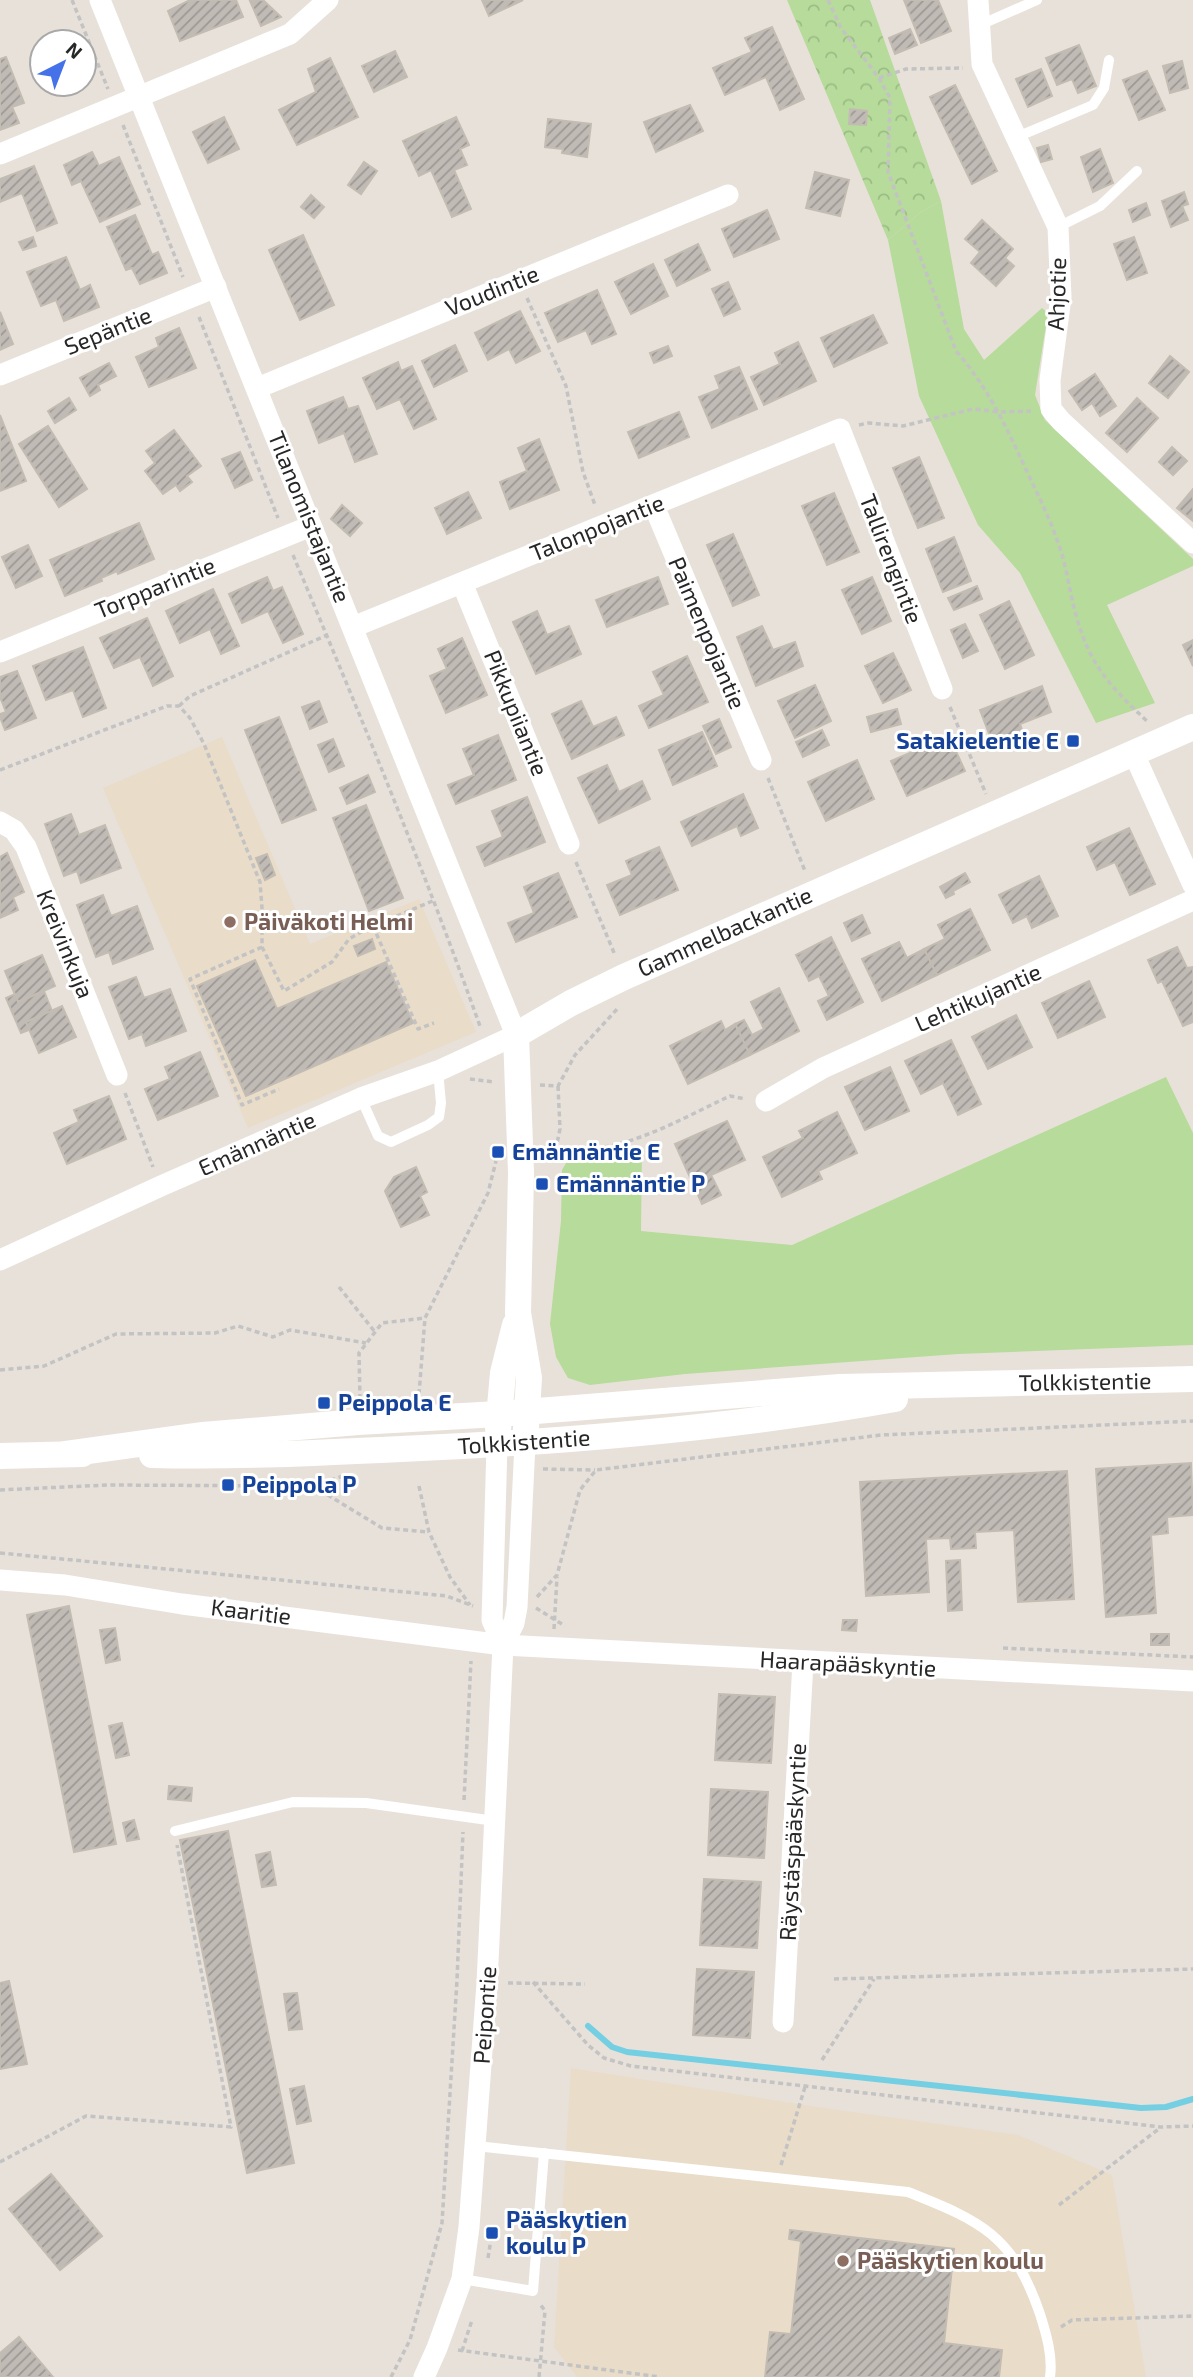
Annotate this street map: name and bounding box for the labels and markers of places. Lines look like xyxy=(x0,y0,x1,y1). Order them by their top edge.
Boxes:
place label: Satakielentie E xyxy=(896,726,1059,754)
marker: Satakielentie E xyxy=(1065,733,1081,749)
place label: Päiväkoti Helmi xyxy=(244,907,413,935)
marker: Päiväkoti Helmi xyxy=(222,914,238,930)
place label: Emännäntie E xyxy=(512,1137,660,1165)
marker: Emännäntie E xyxy=(490,1144,506,1160)
place label: Emännäntie P xyxy=(556,1169,705,1197)
marker: Emännäntie P xyxy=(534,1176,550,1192)
place label: Peippola E xyxy=(338,1388,452,1416)
marker: Peippola E xyxy=(316,1395,332,1411)
place label: Peippola P xyxy=(242,1470,356,1498)
marker: Peippola P xyxy=(220,1477,236,1493)
place label: Pääskytien koulu P xyxy=(506,2205,627,2259)
marker: Pääskytien koulu P xyxy=(484,2225,500,2241)
place label: Pääskytien koulu xyxy=(857,2246,1044,2274)
marker: Pääskytien koulu xyxy=(835,2253,851,2269)

